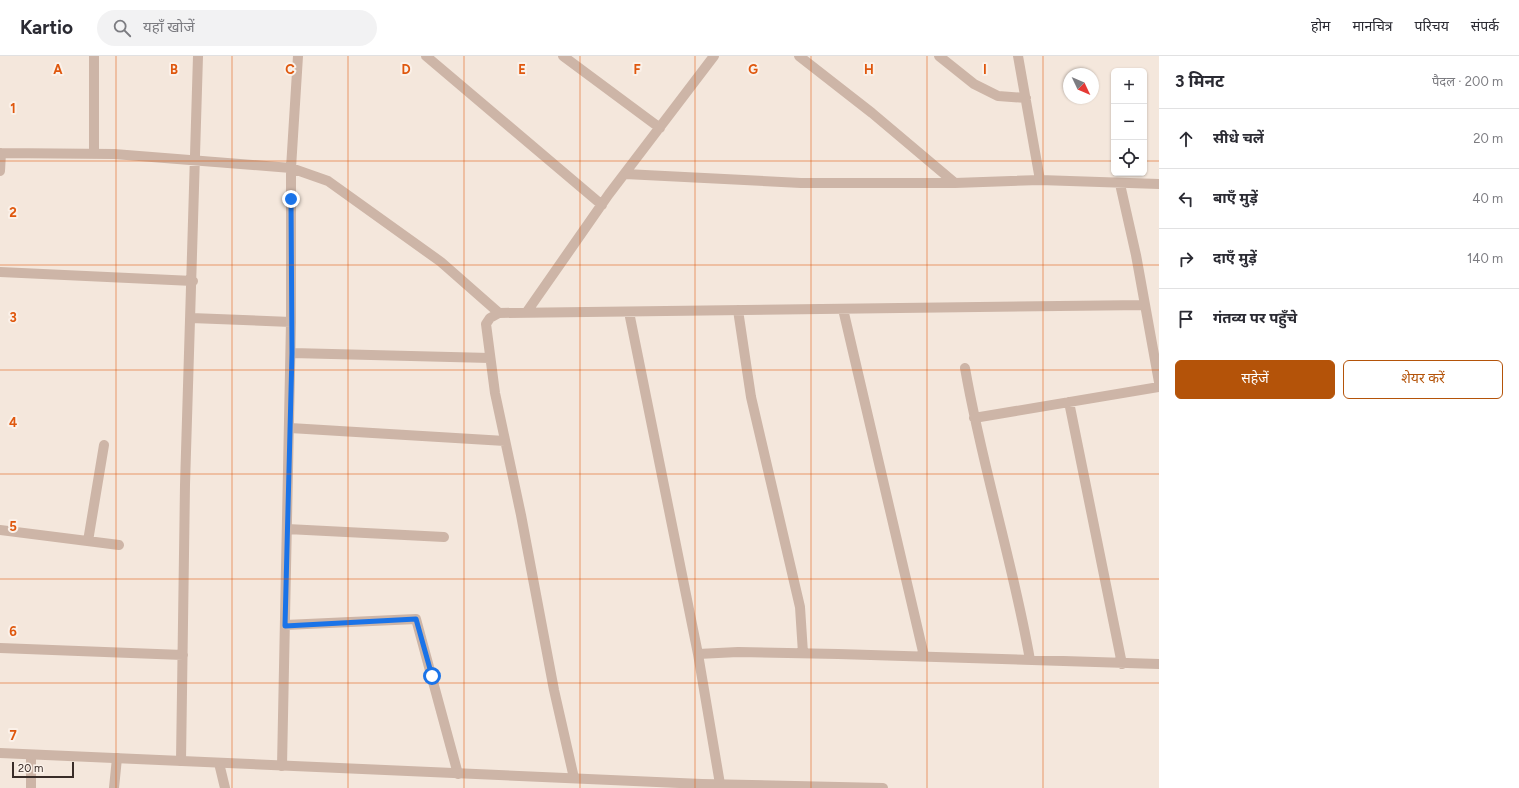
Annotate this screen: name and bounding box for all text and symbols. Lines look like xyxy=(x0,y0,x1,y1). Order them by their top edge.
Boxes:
search box xyxy=(97,10,377,46)
text: Kartio xyxy=(20,16,73,39)
icon: search xyxy=(111,17,133,39)
text: यहाँ खोजें xyxy=(143,18,195,36)
text: होम xyxy=(1311,18,1330,35)
text: मानचित्र xyxy=(1352,18,1393,35)
text: परिचय xyxy=(1415,18,1449,35)
text: संपर्क xyxy=(1471,18,1499,35)
text: A xyxy=(53,62,63,77)
text: B xyxy=(170,62,178,77)
text: C xyxy=(285,62,295,77)
text: D xyxy=(401,62,411,77)
text: E xyxy=(518,62,526,77)
text: F xyxy=(633,62,641,77)
text: G xyxy=(748,62,758,77)
text: H xyxy=(864,62,874,77)
text: I xyxy=(983,62,987,77)
north arrow xyxy=(1063,68,1099,104)
map controls xyxy=(1111,68,1147,176)
button: + xyxy=(1111,68,1147,104)
text: 3 मिनट xyxy=(1175,71,1224,91)
text: पैदल · 200 m xyxy=(1432,74,1503,89)
text: 1 xyxy=(10,101,16,116)
button: − xyxy=(1111,104,1147,140)
icon: ahead xyxy=(1175,128,1197,150)
text: सीधे चलें xyxy=(1213,129,1264,147)
text: 20 m xyxy=(1473,131,1503,146)
button: locate xyxy=(1111,140,1147,176)
icon: left xyxy=(1175,188,1197,210)
text: बाएँ मुड़ें xyxy=(1213,189,1258,207)
route end xyxy=(282,190,300,208)
text: 40 m xyxy=(1472,191,1503,206)
text: 2 xyxy=(9,205,17,220)
icon: right xyxy=(1175,248,1197,270)
text: दाएँ मुड़ें xyxy=(1213,249,1257,267)
text: 140 m xyxy=(1467,251,1503,266)
icon: arrive xyxy=(1175,308,1197,330)
text: गंतव्य पर पहुँचे xyxy=(1213,309,1297,327)
text: 3 xyxy=(9,310,17,325)
button: सहेजें xyxy=(1175,360,1335,399)
button: शेयर करें xyxy=(1343,360,1503,399)
text: 4 xyxy=(9,415,17,430)
text: 5 xyxy=(9,519,17,534)
text: 6 xyxy=(9,624,17,639)
route start xyxy=(423,667,441,685)
text: 7 xyxy=(9,728,17,743)
scale bar xyxy=(12,760,74,779)
text: 20 m xyxy=(18,762,43,775)

